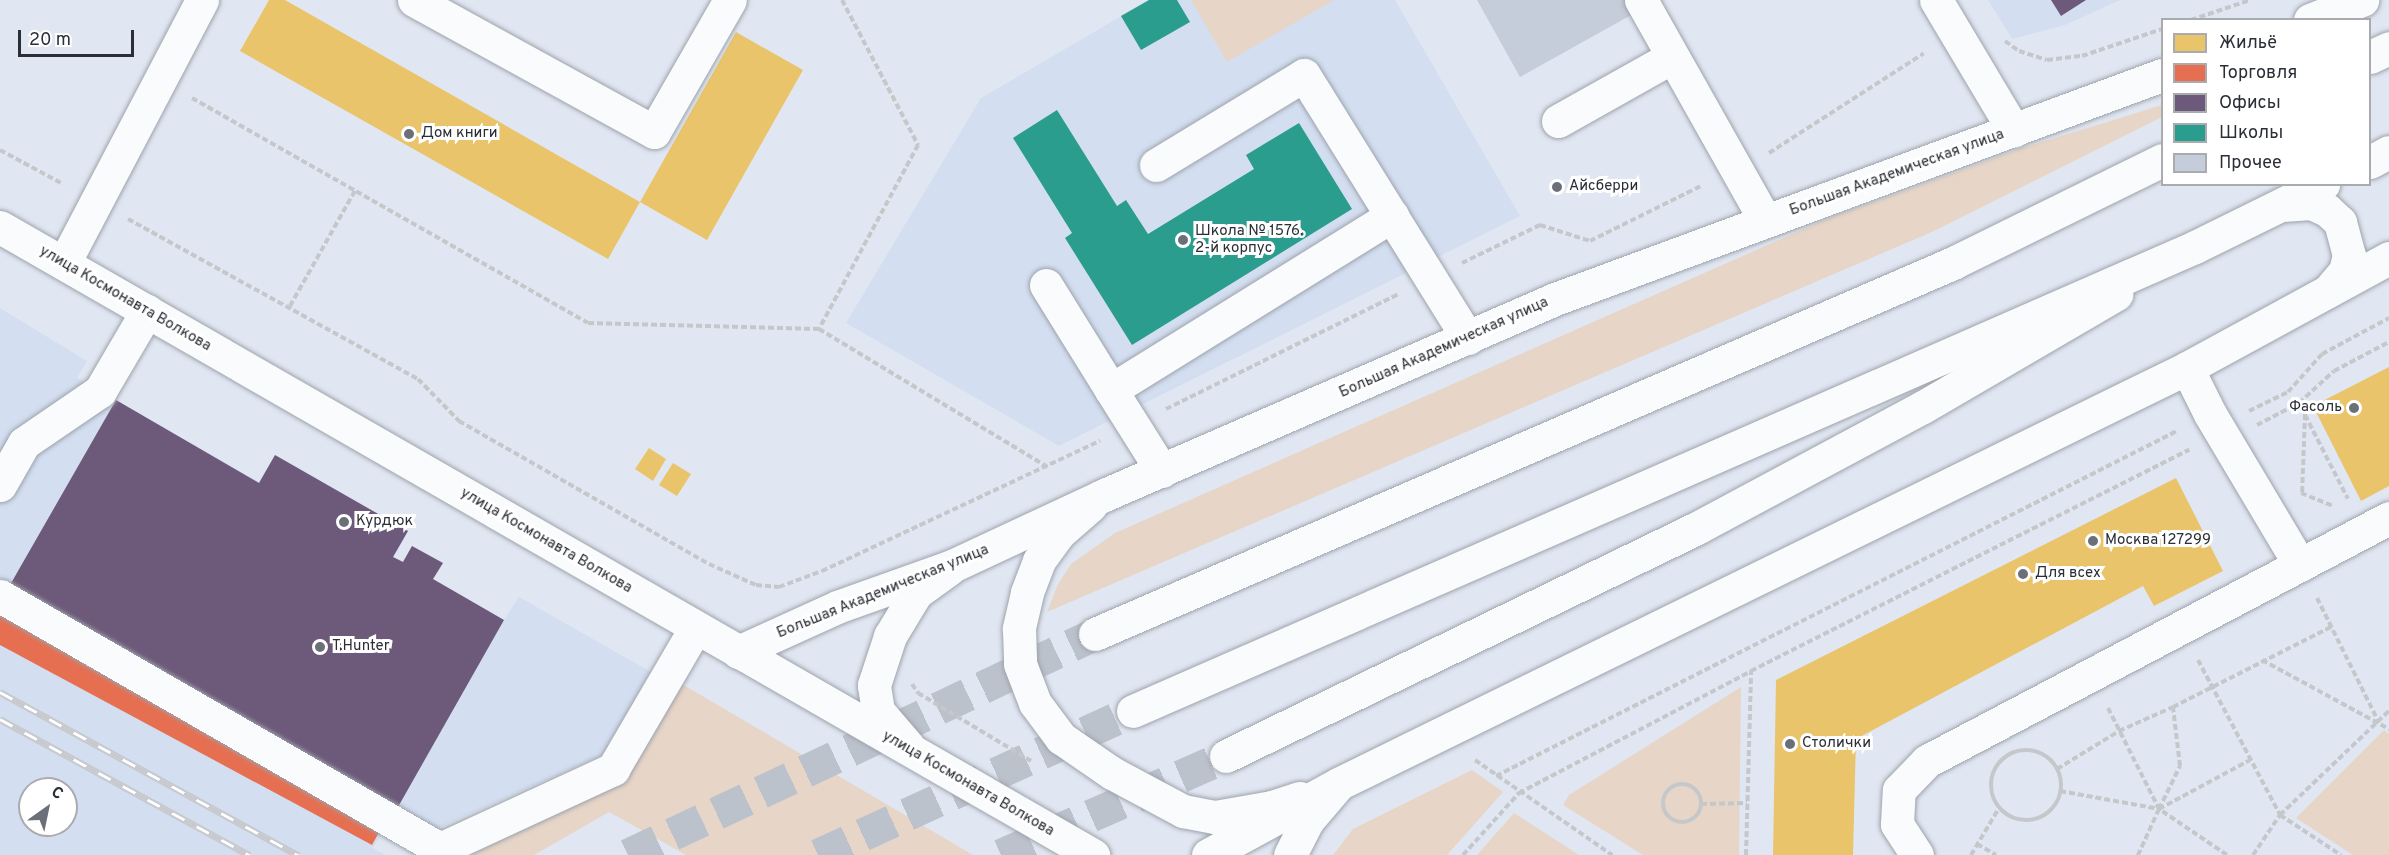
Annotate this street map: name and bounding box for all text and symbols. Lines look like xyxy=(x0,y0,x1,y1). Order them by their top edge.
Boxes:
scale bar xyxy=(21,18,136,56)
legend xyxy=(2161,18,2371,186)
text: 20 m xyxy=(29,29,71,52)
text: Жильё xyxy=(2219,32,2277,55)
text: Торговля xyxy=(2219,62,2297,85)
text: Офисы xyxy=(2219,92,2281,115)
text: Школы xyxy=(2219,122,2283,145)
place label: Дом книги xyxy=(421,125,498,143)
street label: Большая Академическая улица xyxy=(1787,126,2007,220)
marker: Дом книги xyxy=(402,127,416,141)
text: Прочее xyxy=(2219,152,2282,175)
place label: Айсберри xyxy=(1569,178,1638,196)
marker: Айсберри xyxy=(1550,180,1564,194)
place label: Школа № 1576. 2-й корпус xyxy=(1195,222,1303,257)
marker: Школа № 1576. 2-й корпус xyxy=(1176,233,1190,247)
street label: улица Космонавта Волкова xyxy=(36,242,214,356)
street label: Большая Академическая улица xyxy=(1336,293,1552,403)
place label: Фасоль xyxy=(2289,399,2342,417)
marker: Фасоль xyxy=(2347,401,2361,415)
street label: улица Космонавта Волкова xyxy=(457,484,635,598)
place label: Курдюк xyxy=(356,513,413,531)
marker: Курдюк xyxy=(337,515,351,529)
place label: Москва 127299 xyxy=(2105,532,2211,550)
marker: Москва 127299 xyxy=(2086,534,2100,548)
street label: Большая Академическая улица xyxy=(774,541,992,643)
place label: Для всех xyxy=(2035,565,2101,583)
marker: Для всех xyxy=(2016,567,2030,581)
place label: T.Hunter xyxy=(332,638,389,656)
marker: T.Hunter xyxy=(313,640,327,654)
street label: улица Космонавта Волкова xyxy=(879,727,1057,841)
place label: Столички xyxy=(1802,735,1871,753)
marker: Столички xyxy=(1783,737,1797,751)
north arrow xyxy=(18,777,78,837)
text: С xyxy=(47,782,66,805)

